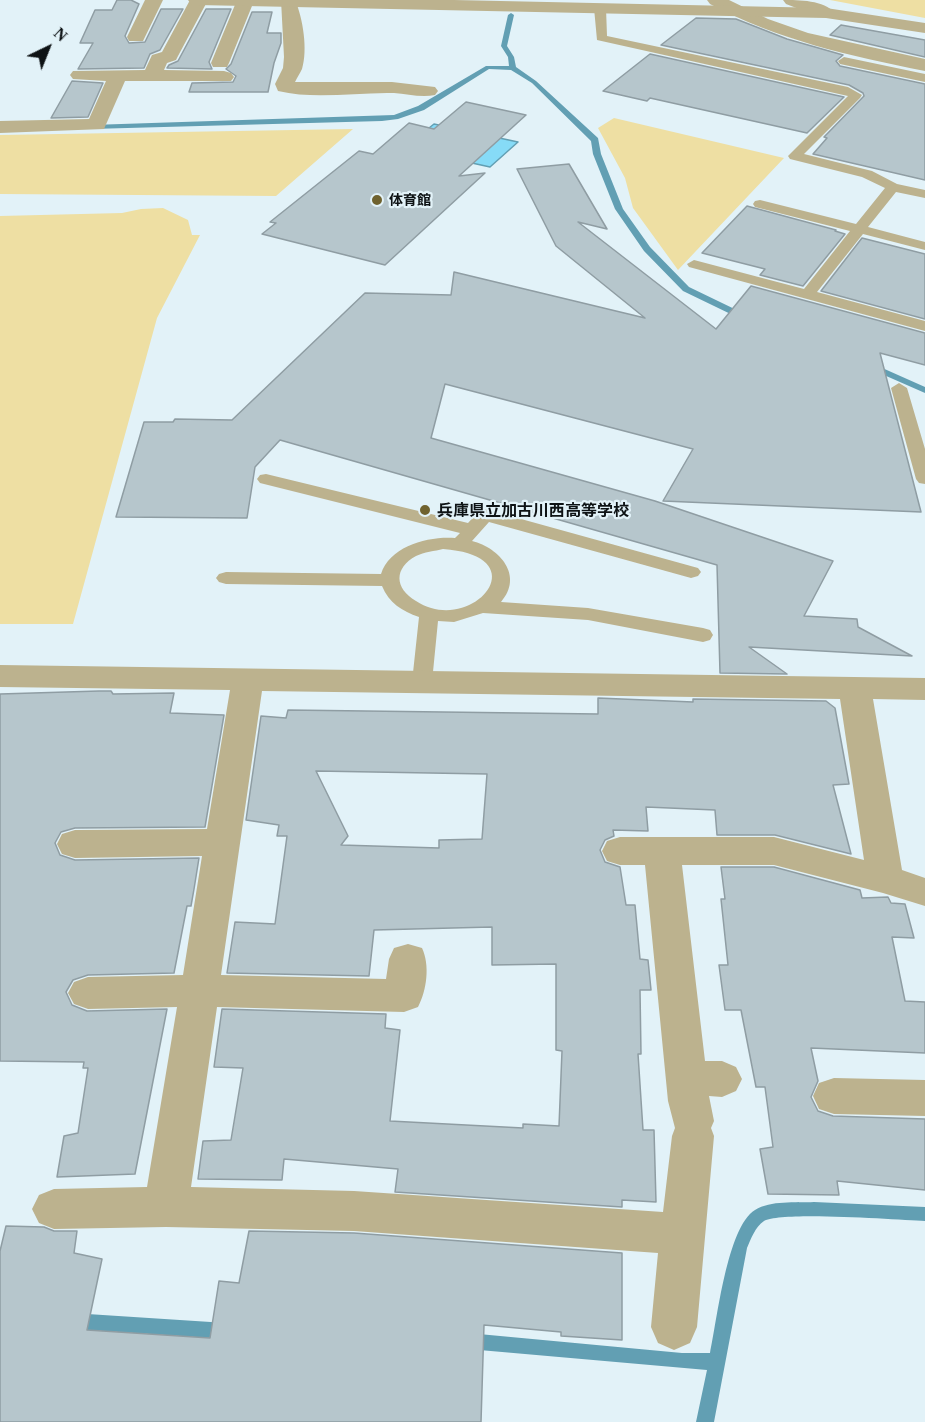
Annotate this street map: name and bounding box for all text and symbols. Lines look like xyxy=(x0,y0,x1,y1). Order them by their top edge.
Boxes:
north arrow xyxy=(18,18,78,78)
text: N xyxy=(51,24,71,45)
place label: 体育館 xyxy=(389,192,431,208)
marker: 体育館 xyxy=(370,193,384,207)
place label: 兵庫県立加古川西高等学校 xyxy=(437,500,629,520)
marker: 兵庫県立加古川西高等学校 xyxy=(418,503,432,517)

